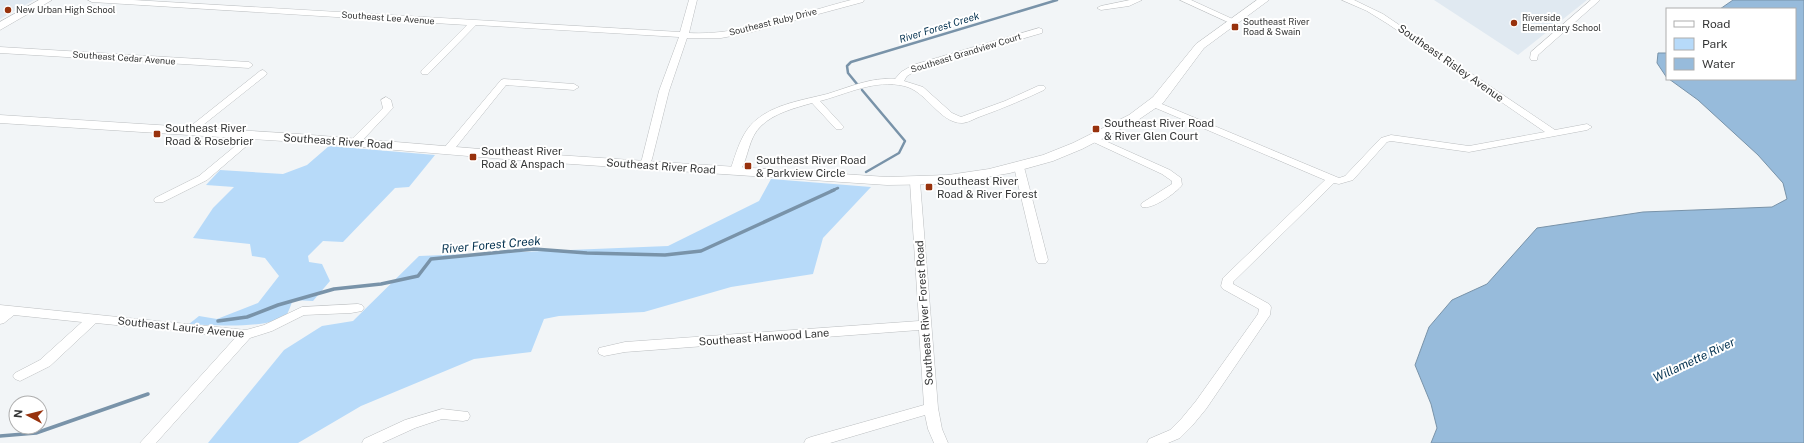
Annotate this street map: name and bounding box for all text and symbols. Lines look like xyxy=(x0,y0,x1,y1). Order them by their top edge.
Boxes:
place label: New Urban High School xyxy=(16,4,116,15)
marker: New Urban High School xyxy=(3,5,13,15)
street label: Southeast Ruby Drive xyxy=(728,5,818,38)
legend xyxy=(1666,8,1796,80)
street label: Southeast Lee Avenue xyxy=(341,9,435,26)
water label: River Forest Creek xyxy=(898,9,981,45)
place label: Riverside Elementary School xyxy=(1522,12,1601,33)
place label: Southeast River Road & Swain xyxy=(1243,16,1310,37)
text: Road xyxy=(1702,17,1730,31)
marker: Riverside Elementary School xyxy=(1509,18,1519,28)
marker: Southeast River Road & Swain xyxy=(1230,22,1240,32)
street label: Southeast Risley Avenue xyxy=(1396,22,1506,104)
street label: Southeast Grandview Court xyxy=(909,30,1023,75)
text: Park xyxy=(1702,37,1728,51)
street label: Southeast Cedar Avenue xyxy=(72,48,176,67)
text: Water xyxy=(1702,57,1736,71)
place label: Southeast River Road & River Glen Court xyxy=(1104,117,1214,142)
place label: Southeast River Road & Rosebrier xyxy=(165,122,254,147)
marker: Southeast River Road & River Glen Court xyxy=(1091,124,1101,134)
marker: Southeast River Road & Rosebrier xyxy=(152,129,162,139)
street label: Southeast River Road xyxy=(283,131,393,151)
place label: Southeast River Road & Anspach xyxy=(481,145,565,170)
marker: Southeast River Road & Anspach xyxy=(468,152,478,162)
place label: Southeast River Road & Parkview Circle xyxy=(756,154,866,179)
street label: Southeast River Road xyxy=(606,156,716,176)
marker: Southeast River Road & Parkview Circle xyxy=(743,161,753,171)
place label: Southeast River Road & River Forest xyxy=(937,175,1038,200)
marker: Southeast River Road & River Forest xyxy=(924,182,934,192)
water label: River Forest Creek xyxy=(441,234,542,256)
street label: Southeast River Forest Road xyxy=(913,240,935,386)
street label: Southeast Laurie Avenue xyxy=(117,314,245,340)
street label: Southeast Hanwood Lane xyxy=(698,326,830,348)
water label: Willamette River xyxy=(1651,335,1737,385)
north arrow xyxy=(8,395,48,435)
text: N xyxy=(12,409,25,419)

